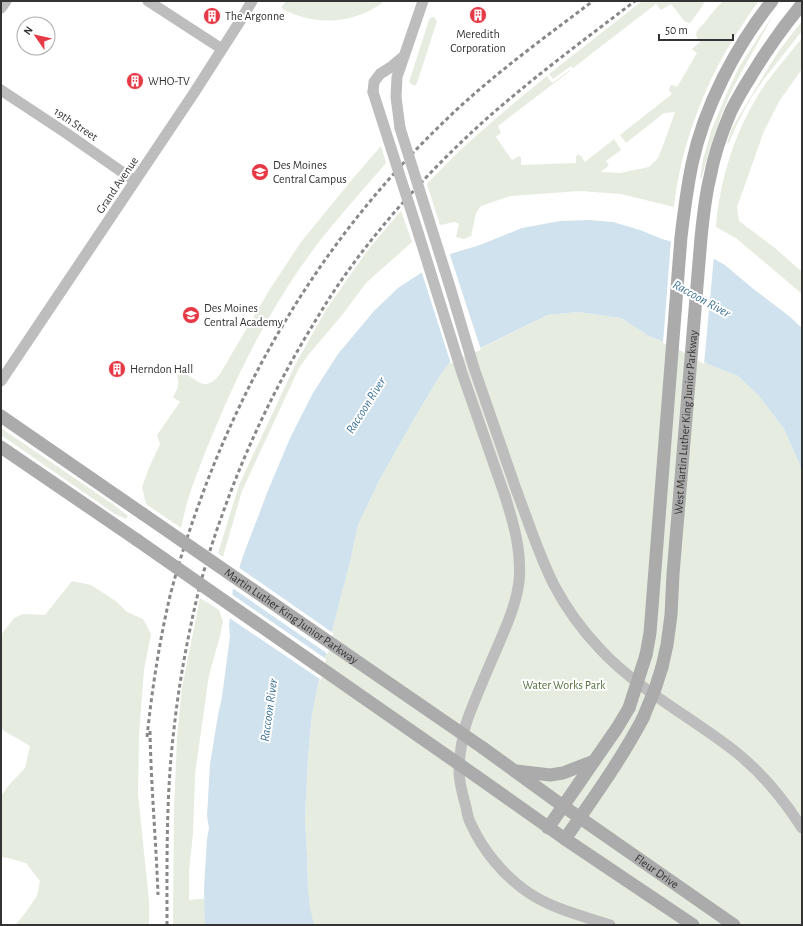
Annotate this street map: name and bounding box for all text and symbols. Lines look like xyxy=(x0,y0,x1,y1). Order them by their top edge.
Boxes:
building icon: Meredith Corporation xyxy=(468,5,488,25)
building icon: The Argonne xyxy=(202,6,222,26)
place label: The Argonne xyxy=(225,10,285,22)
north arrow xyxy=(16,16,56,56)
scale bar xyxy=(659,16,733,42)
text: N xyxy=(21,24,35,37)
text: 50 m xyxy=(665,24,688,36)
place label: Meredith Corporation xyxy=(450,28,506,54)
building icon: WHO-TV xyxy=(125,71,145,91)
place label: WHO-TV xyxy=(148,75,190,87)
street label: 19th Street xyxy=(52,105,100,143)
street label: Grand Avenue xyxy=(94,154,140,216)
place label: Des Moines Central Campus xyxy=(273,159,347,185)
school or university icon: Des Moines Central Campus xyxy=(250,162,270,182)
water label: Raccoon River xyxy=(670,278,733,321)
place label: Des Moines Central Academy xyxy=(204,302,283,329)
school or university icon: Des Moines Central Academy xyxy=(181,305,201,325)
street label: West Martin Luther King Junior Parkway xyxy=(672,330,700,515)
building icon: Herndon Hall xyxy=(107,359,127,379)
place label: Herndon Hall xyxy=(130,363,193,375)
water label: Raccoon River xyxy=(344,375,389,436)
street label: Martin Luther King Junior Parkway xyxy=(222,566,360,667)
water label: Raccoon River xyxy=(259,677,280,743)
park label: Water Works Park xyxy=(522,679,606,691)
street label: Fleur Drive xyxy=(633,852,681,891)

